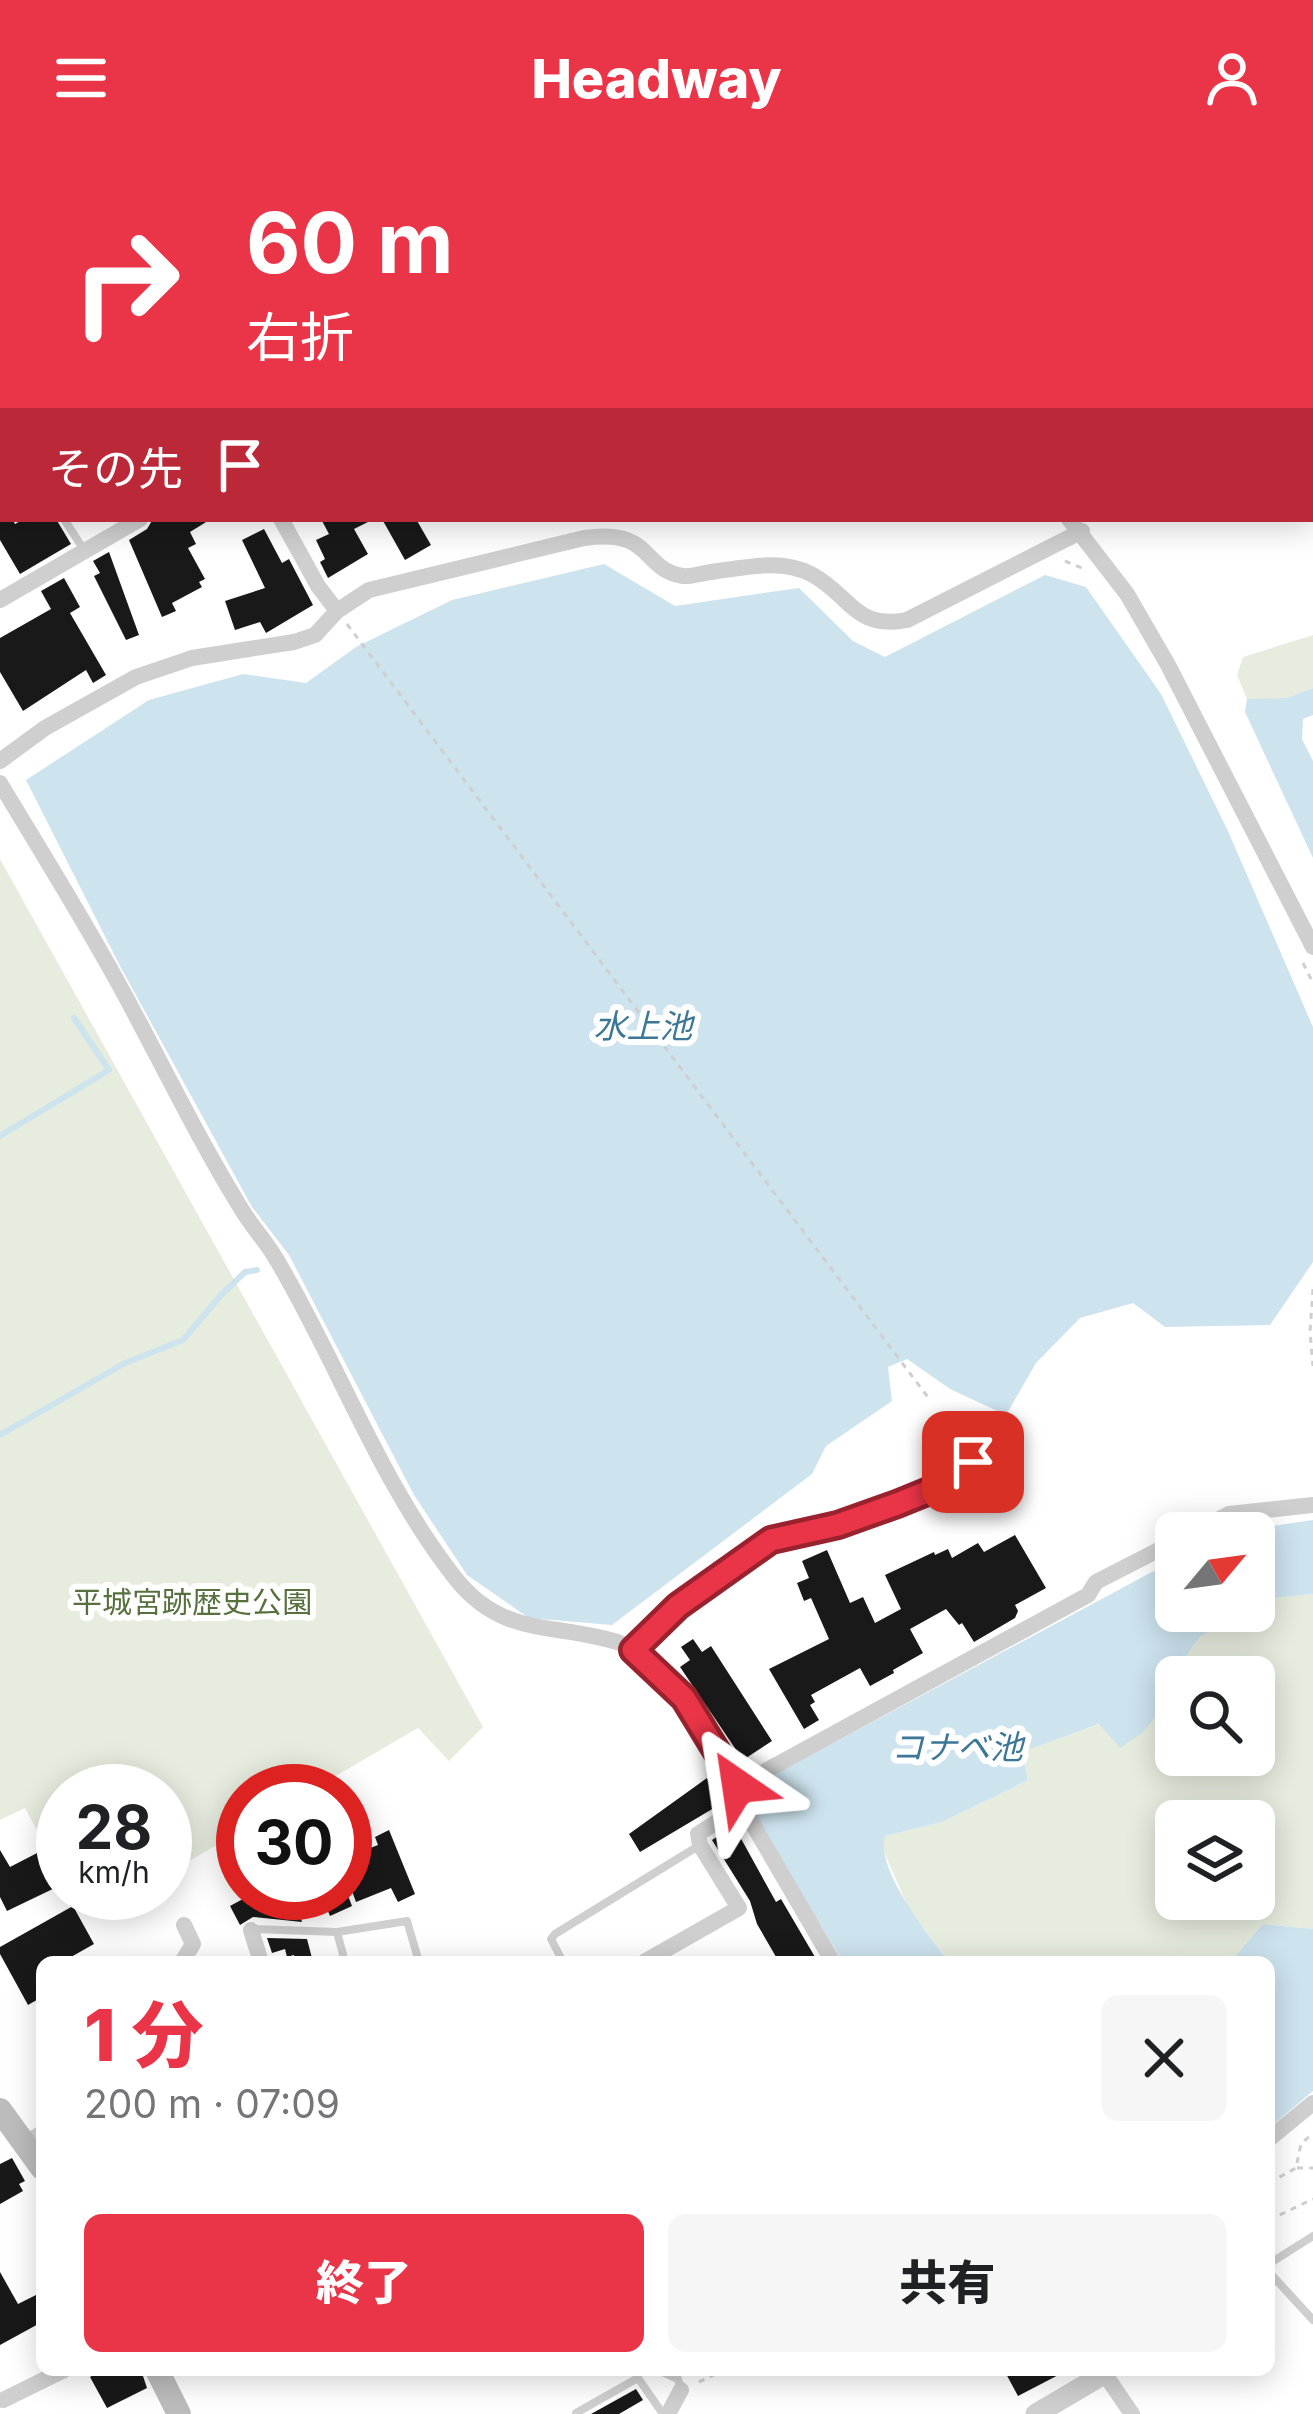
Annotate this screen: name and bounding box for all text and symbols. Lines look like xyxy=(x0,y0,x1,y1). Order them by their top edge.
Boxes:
icon: menu xyxy=(48,45,114,111)
icon: person xyxy=(1199,45,1265,111)
text: Headway xyxy=(531,46,782,111)
text: 60 m xyxy=(246,192,454,293)
icon: right xyxy=(48,204,204,360)
text: 右折 xyxy=(246,305,354,370)
icon: arrive xyxy=(207,432,273,498)
text: その先 xyxy=(48,441,183,496)
water label: 水上池 xyxy=(594,1006,696,1046)
pin xyxy=(922,1411,1024,1513)
icon: arrive xyxy=(940,1429,1006,1495)
north arrow xyxy=(1155,1512,1275,1632)
map controls xyxy=(1155,1512,1275,1920)
park label: 平城宮跡歴史公園 xyxy=(72,1584,312,1620)
button: search xyxy=(1155,1656,1275,1776)
position arrow xyxy=(675,1723,801,1849)
water label: コナベ池 xyxy=(891,1727,1026,1767)
speed limit sign: 30 xyxy=(216,1764,372,1920)
text: 28 xyxy=(76,1791,152,1863)
button: layers xyxy=(1155,1800,1275,1920)
text: km/h xyxy=(78,1854,150,1890)
text: 1 分 xyxy=(84,1991,204,2078)
button: close xyxy=(1101,1995,1227,2121)
text: 200 m · 07:09 xyxy=(84,2080,340,2127)
button: 終了 xyxy=(84,2214,644,2352)
button: 共有 xyxy=(668,2214,1227,2352)

